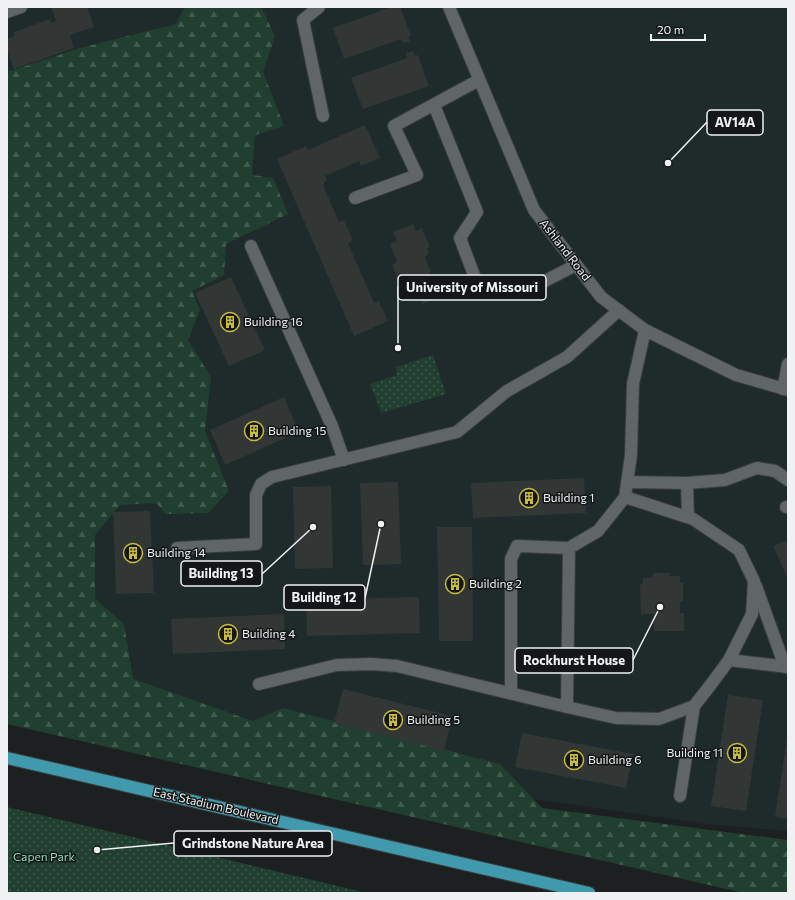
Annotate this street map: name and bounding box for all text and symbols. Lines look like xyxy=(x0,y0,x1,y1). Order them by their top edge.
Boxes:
scale bar xyxy=(651,16,705,42)
text: 20 m xyxy=(657,22,684,36)
callout: AV14A xyxy=(707,110,763,135)
text: AV14A xyxy=(715,114,756,130)
street label: Ashland Road xyxy=(537,216,594,283)
callout: University of Missouri xyxy=(398,275,546,300)
text: University of Missouri xyxy=(406,279,538,295)
building icon: Building 16 xyxy=(219,311,241,333)
place label: Building 16 xyxy=(244,314,303,328)
building icon: Building 15 xyxy=(243,420,265,442)
place label: Building 15 xyxy=(268,423,326,437)
building icon: Building 1 xyxy=(518,487,540,509)
place label: Building 1 xyxy=(543,490,594,504)
building icon: Building 14 xyxy=(122,542,144,564)
place label: Building 14 xyxy=(147,545,206,559)
callout: Building 13 xyxy=(181,561,262,586)
text: Building 13 xyxy=(188,565,254,581)
building icon: Building 2 xyxy=(444,573,466,595)
place label: Building 2 xyxy=(469,576,522,590)
callout: Building 12 xyxy=(284,585,365,610)
text: Building 12 xyxy=(292,589,356,605)
building icon: Building 4 xyxy=(217,623,239,645)
place label: Building 4 xyxy=(242,626,295,640)
callout: Rockhurst House xyxy=(515,648,633,673)
text: Rockhurst House xyxy=(523,652,625,668)
building icon: Building 5 xyxy=(382,709,404,731)
place label: Building 5 xyxy=(407,712,460,726)
building icon: Building 11 xyxy=(726,742,748,764)
place label: Building 11 xyxy=(666,745,723,759)
building icon: Building 6 xyxy=(563,749,585,771)
place label: Building 6 xyxy=(588,752,642,766)
street label: East Stadium Boulevard xyxy=(152,784,280,826)
callout: Grindstone Nature Area xyxy=(174,831,332,856)
text: Grindstone Nature Area xyxy=(182,835,324,851)
park label: Capen Park xyxy=(13,849,76,863)

